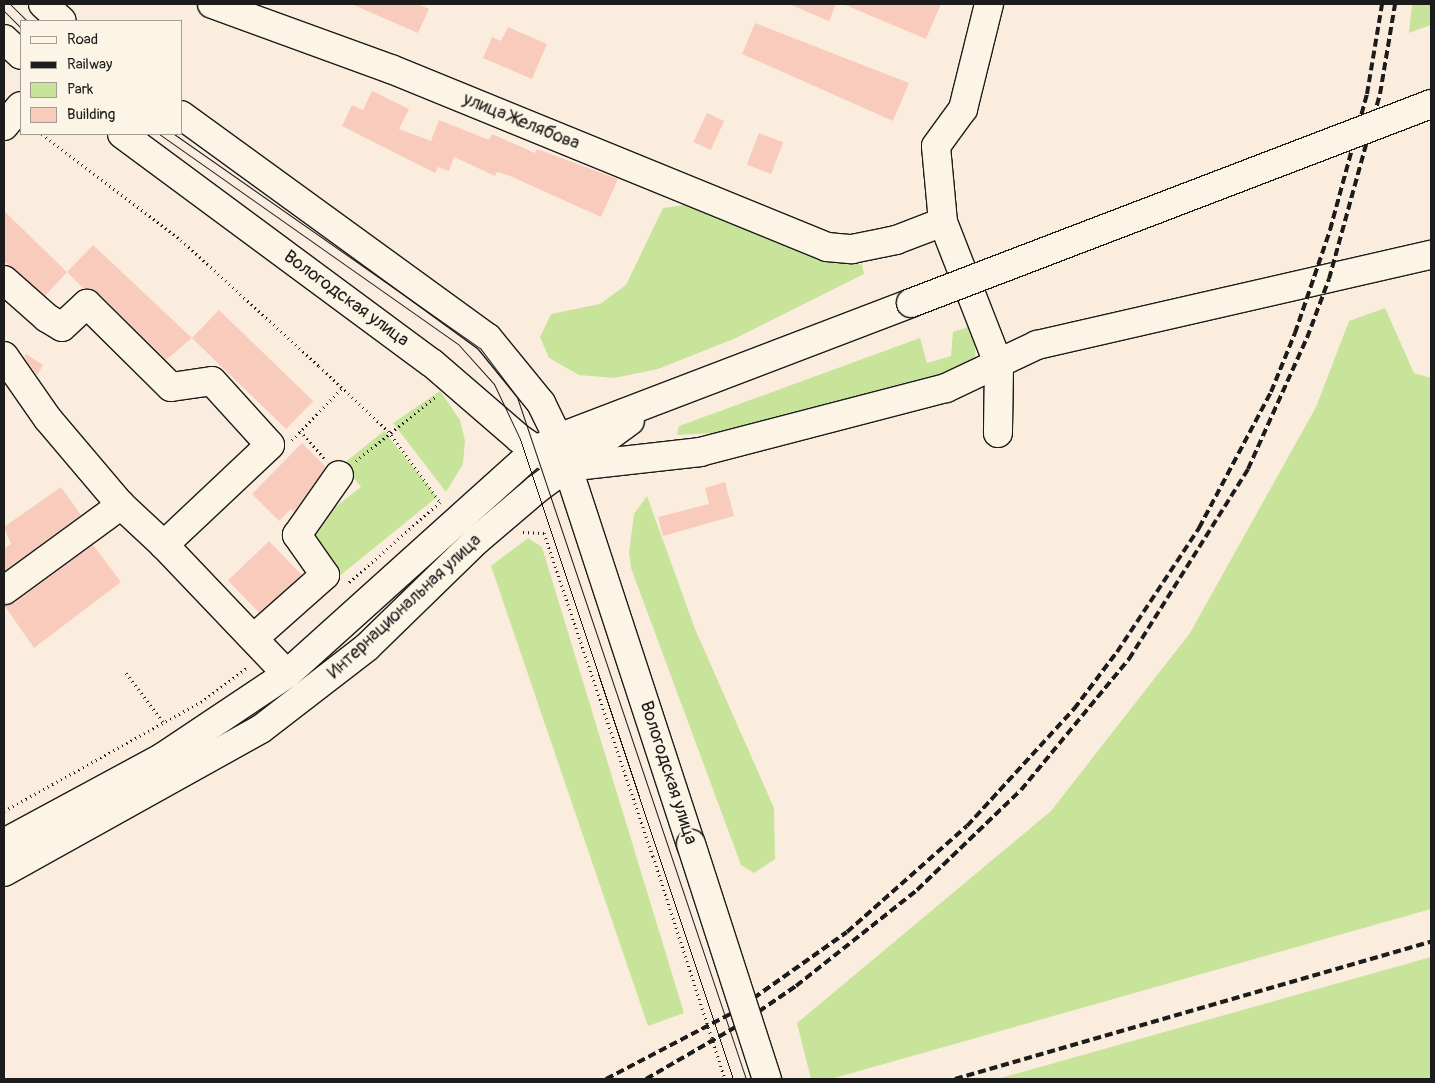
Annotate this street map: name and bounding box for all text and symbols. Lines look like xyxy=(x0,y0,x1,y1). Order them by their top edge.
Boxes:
legend xyxy=(20,20,182,135)
text: Road xyxy=(67,30,98,49)
text: Railway xyxy=(67,55,112,74)
text: Park xyxy=(67,80,93,99)
street label: улица Желябова xyxy=(460,89,582,155)
text: Building xyxy=(67,105,115,124)
street label: Вологодская улица xyxy=(279,246,413,352)
street label: Интернациональная улица xyxy=(324,530,486,684)
street label: Вологодская улица xyxy=(635,699,701,847)

